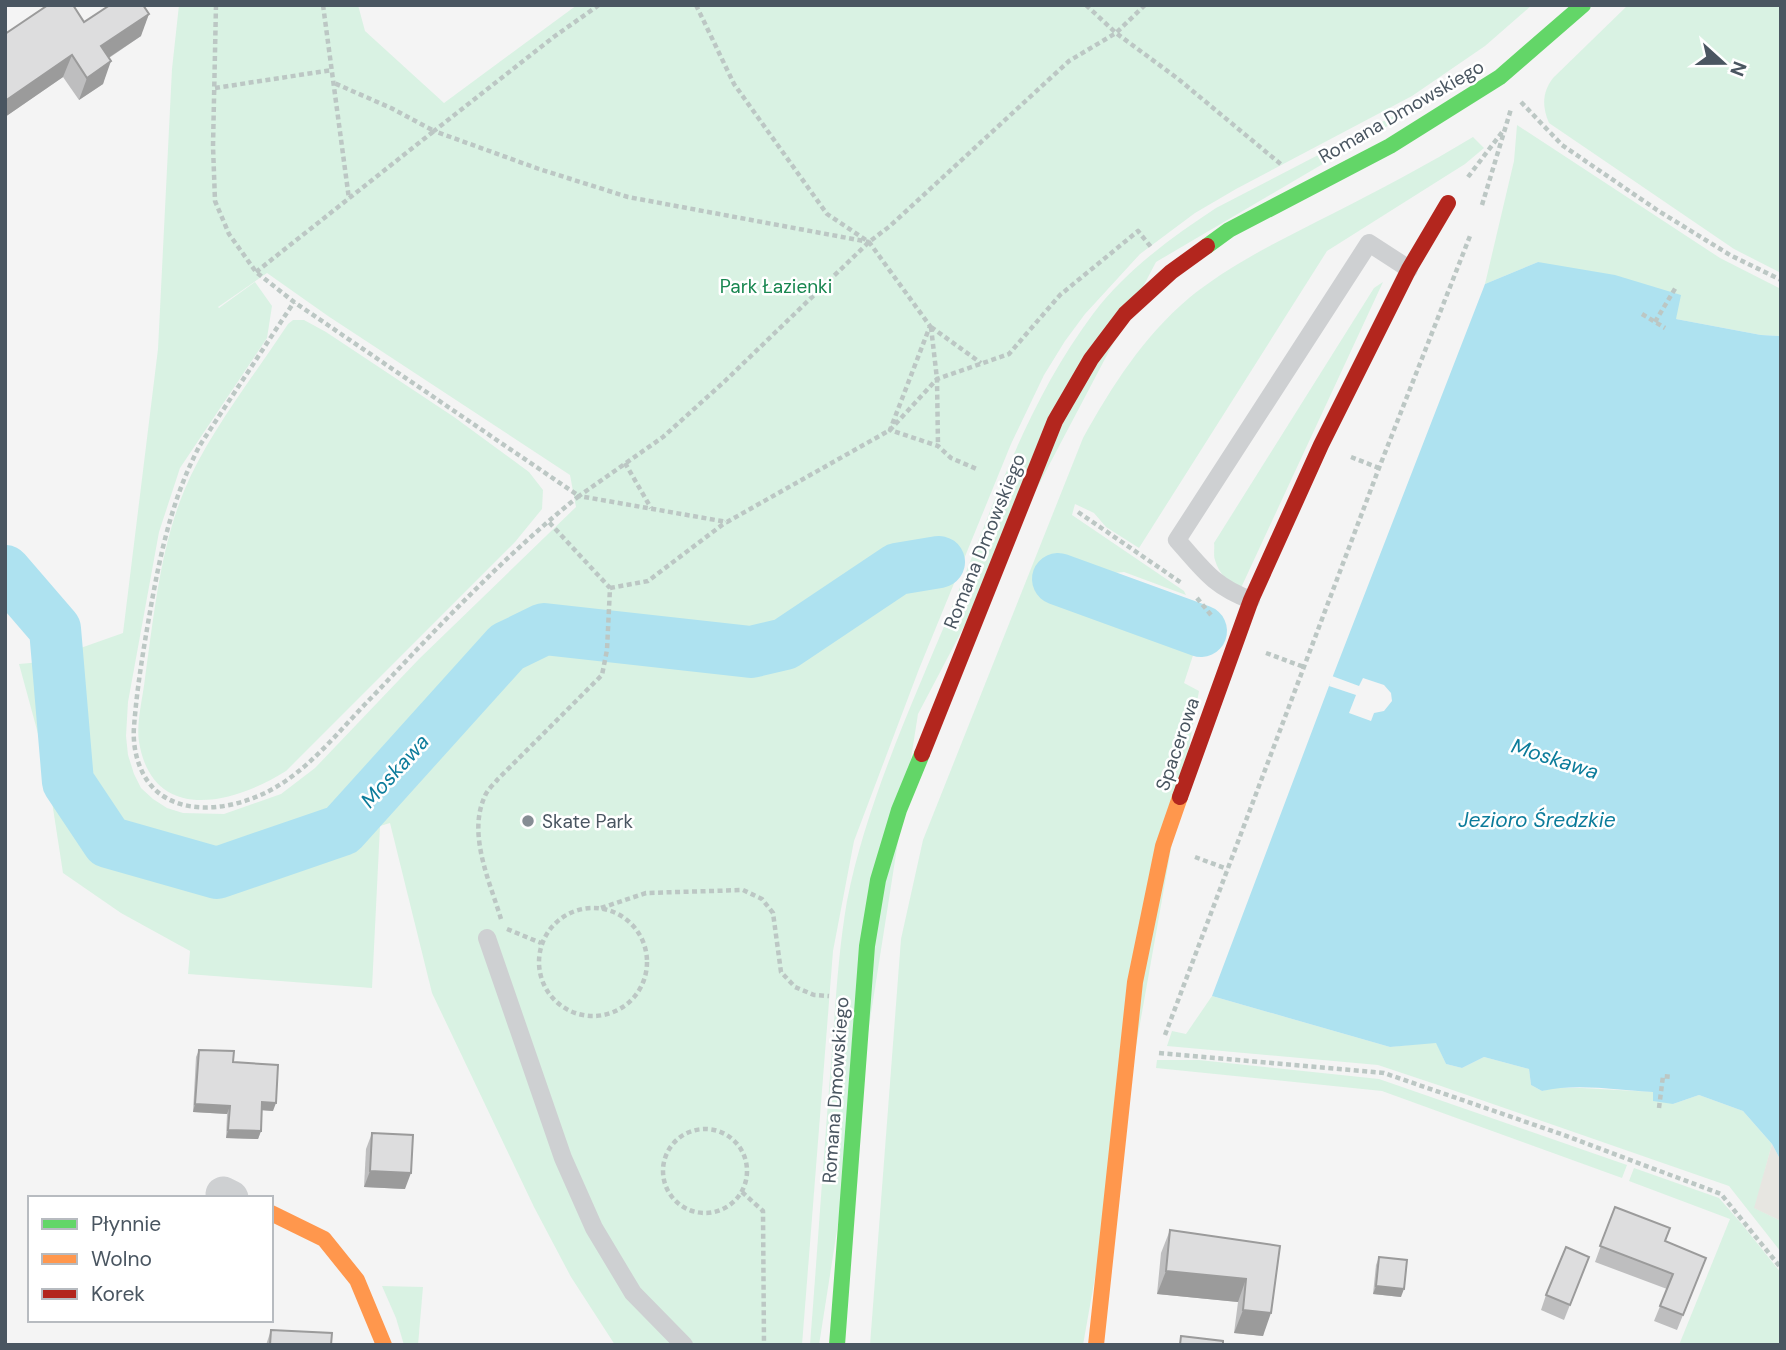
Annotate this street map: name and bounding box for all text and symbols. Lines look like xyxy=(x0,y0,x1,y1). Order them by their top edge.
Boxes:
north arrow xyxy=(1688,28,1758,98)
street label: Romana Dmowskiego xyxy=(1314,54,1488,169)
text: N xyxy=(1724,58,1753,80)
park label: Park Łazienki xyxy=(720,274,832,299)
street label: Romana Dmowskiego xyxy=(938,450,1031,632)
street label: Spacerowa xyxy=(1150,694,1205,794)
water label: Moskawa xyxy=(354,728,436,814)
water label: Moskawa xyxy=(1508,732,1602,786)
water label: Jezioro Średzkie xyxy=(1458,806,1616,834)
place label: Skate Park xyxy=(542,809,634,834)
marker: Skate Park xyxy=(520,813,536,829)
street label: Romana Dmowskiego xyxy=(817,996,854,1184)
legend xyxy=(28,1196,273,1322)
text: Płynnie xyxy=(91,1210,161,1238)
text: Wolno xyxy=(91,1245,152,1273)
text: Korek xyxy=(91,1280,145,1308)

